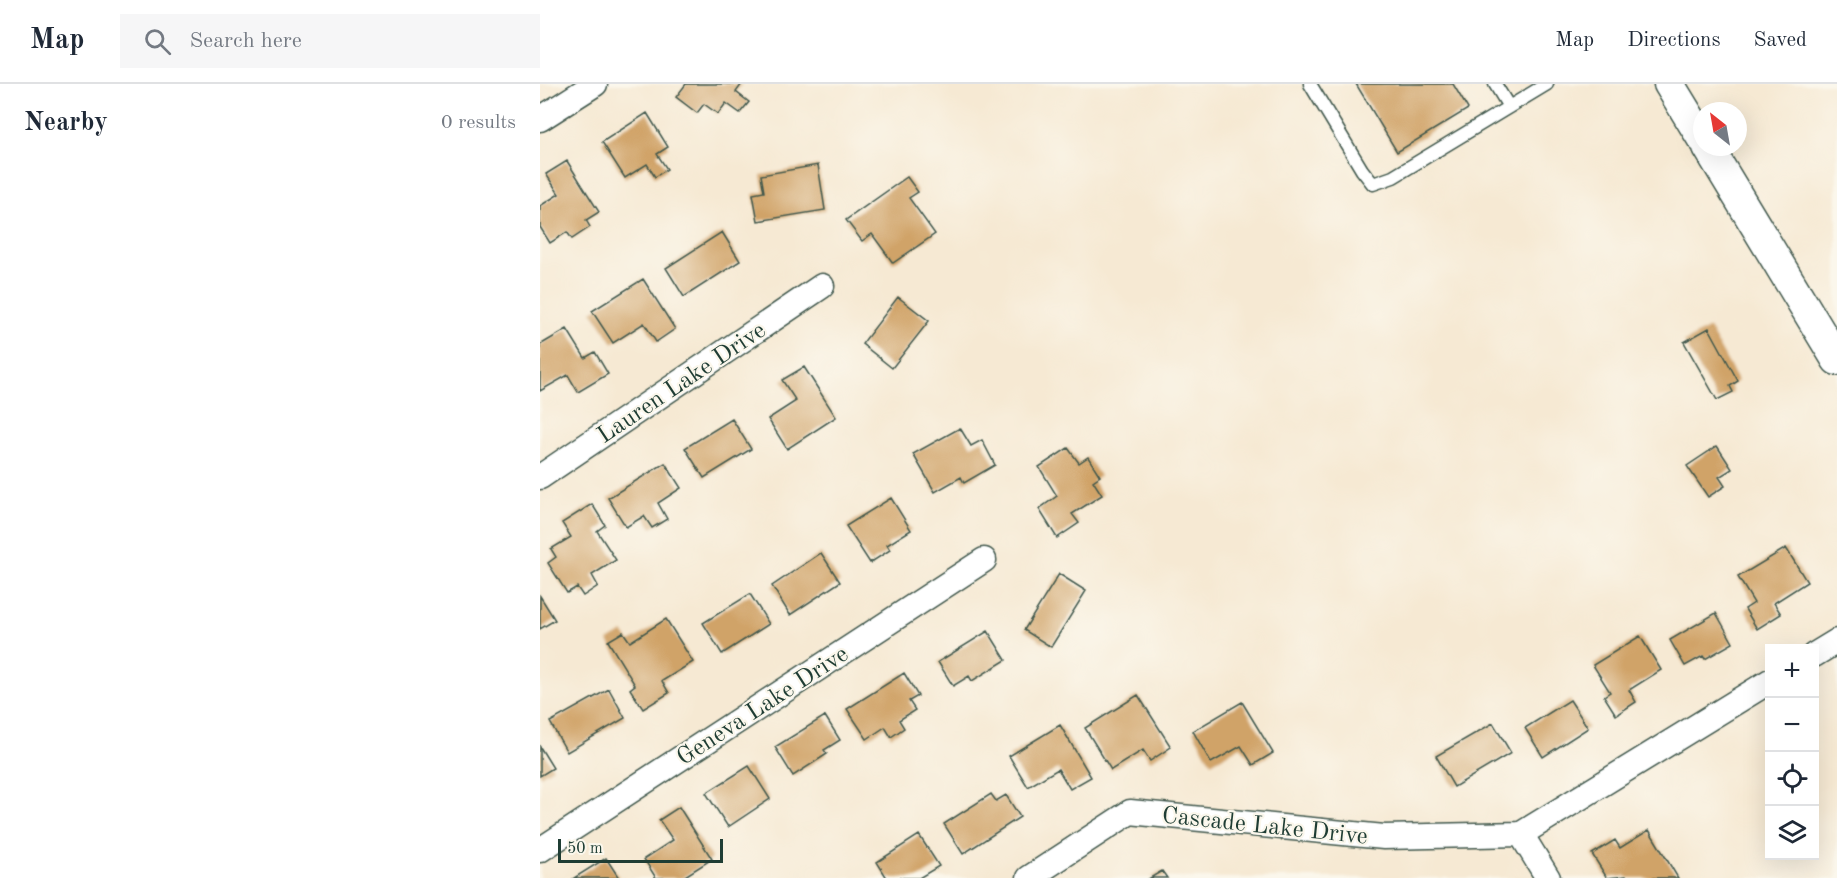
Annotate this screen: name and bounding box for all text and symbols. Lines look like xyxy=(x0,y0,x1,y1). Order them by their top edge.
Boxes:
search box xyxy=(120,14,540,68)
icon: search xyxy=(141,25,174,58)
text: Map xyxy=(30,27,84,55)
text: Search here xyxy=(189,30,302,52)
text: Map xyxy=(1555,30,1594,51)
text: Directions xyxy=(1627,30,1721,51)
text: Saved xyxy=(1754,30,1807,51)
north arrow xyxy=(1693,102,1747,156)
text: Nearby xyxy=(24,110,108,136)
text: 0 results xyxy=(441,113,516,133)
street label: Lauren Lake Drive xyxy=(594,319,771,449)
street label: Geneva Lake Drive xyxy=(673,643,853,771)
map controls xyxy=(1765,644,1819,860)
button: + xyxy=(1765,644,1819,698)
button: − xyxy=(1765,698,1819,752)
button: locate xyxy=(1765,752,1819,806)
street label: Cascade Lake Drive xyxy=(1161,804,1369,850)
button: layers xyxy=(1765,806,1819,860)
scale bar xyxy=(558,836,723,864)
text: 50 m xyxy=(567,841,603,857)

